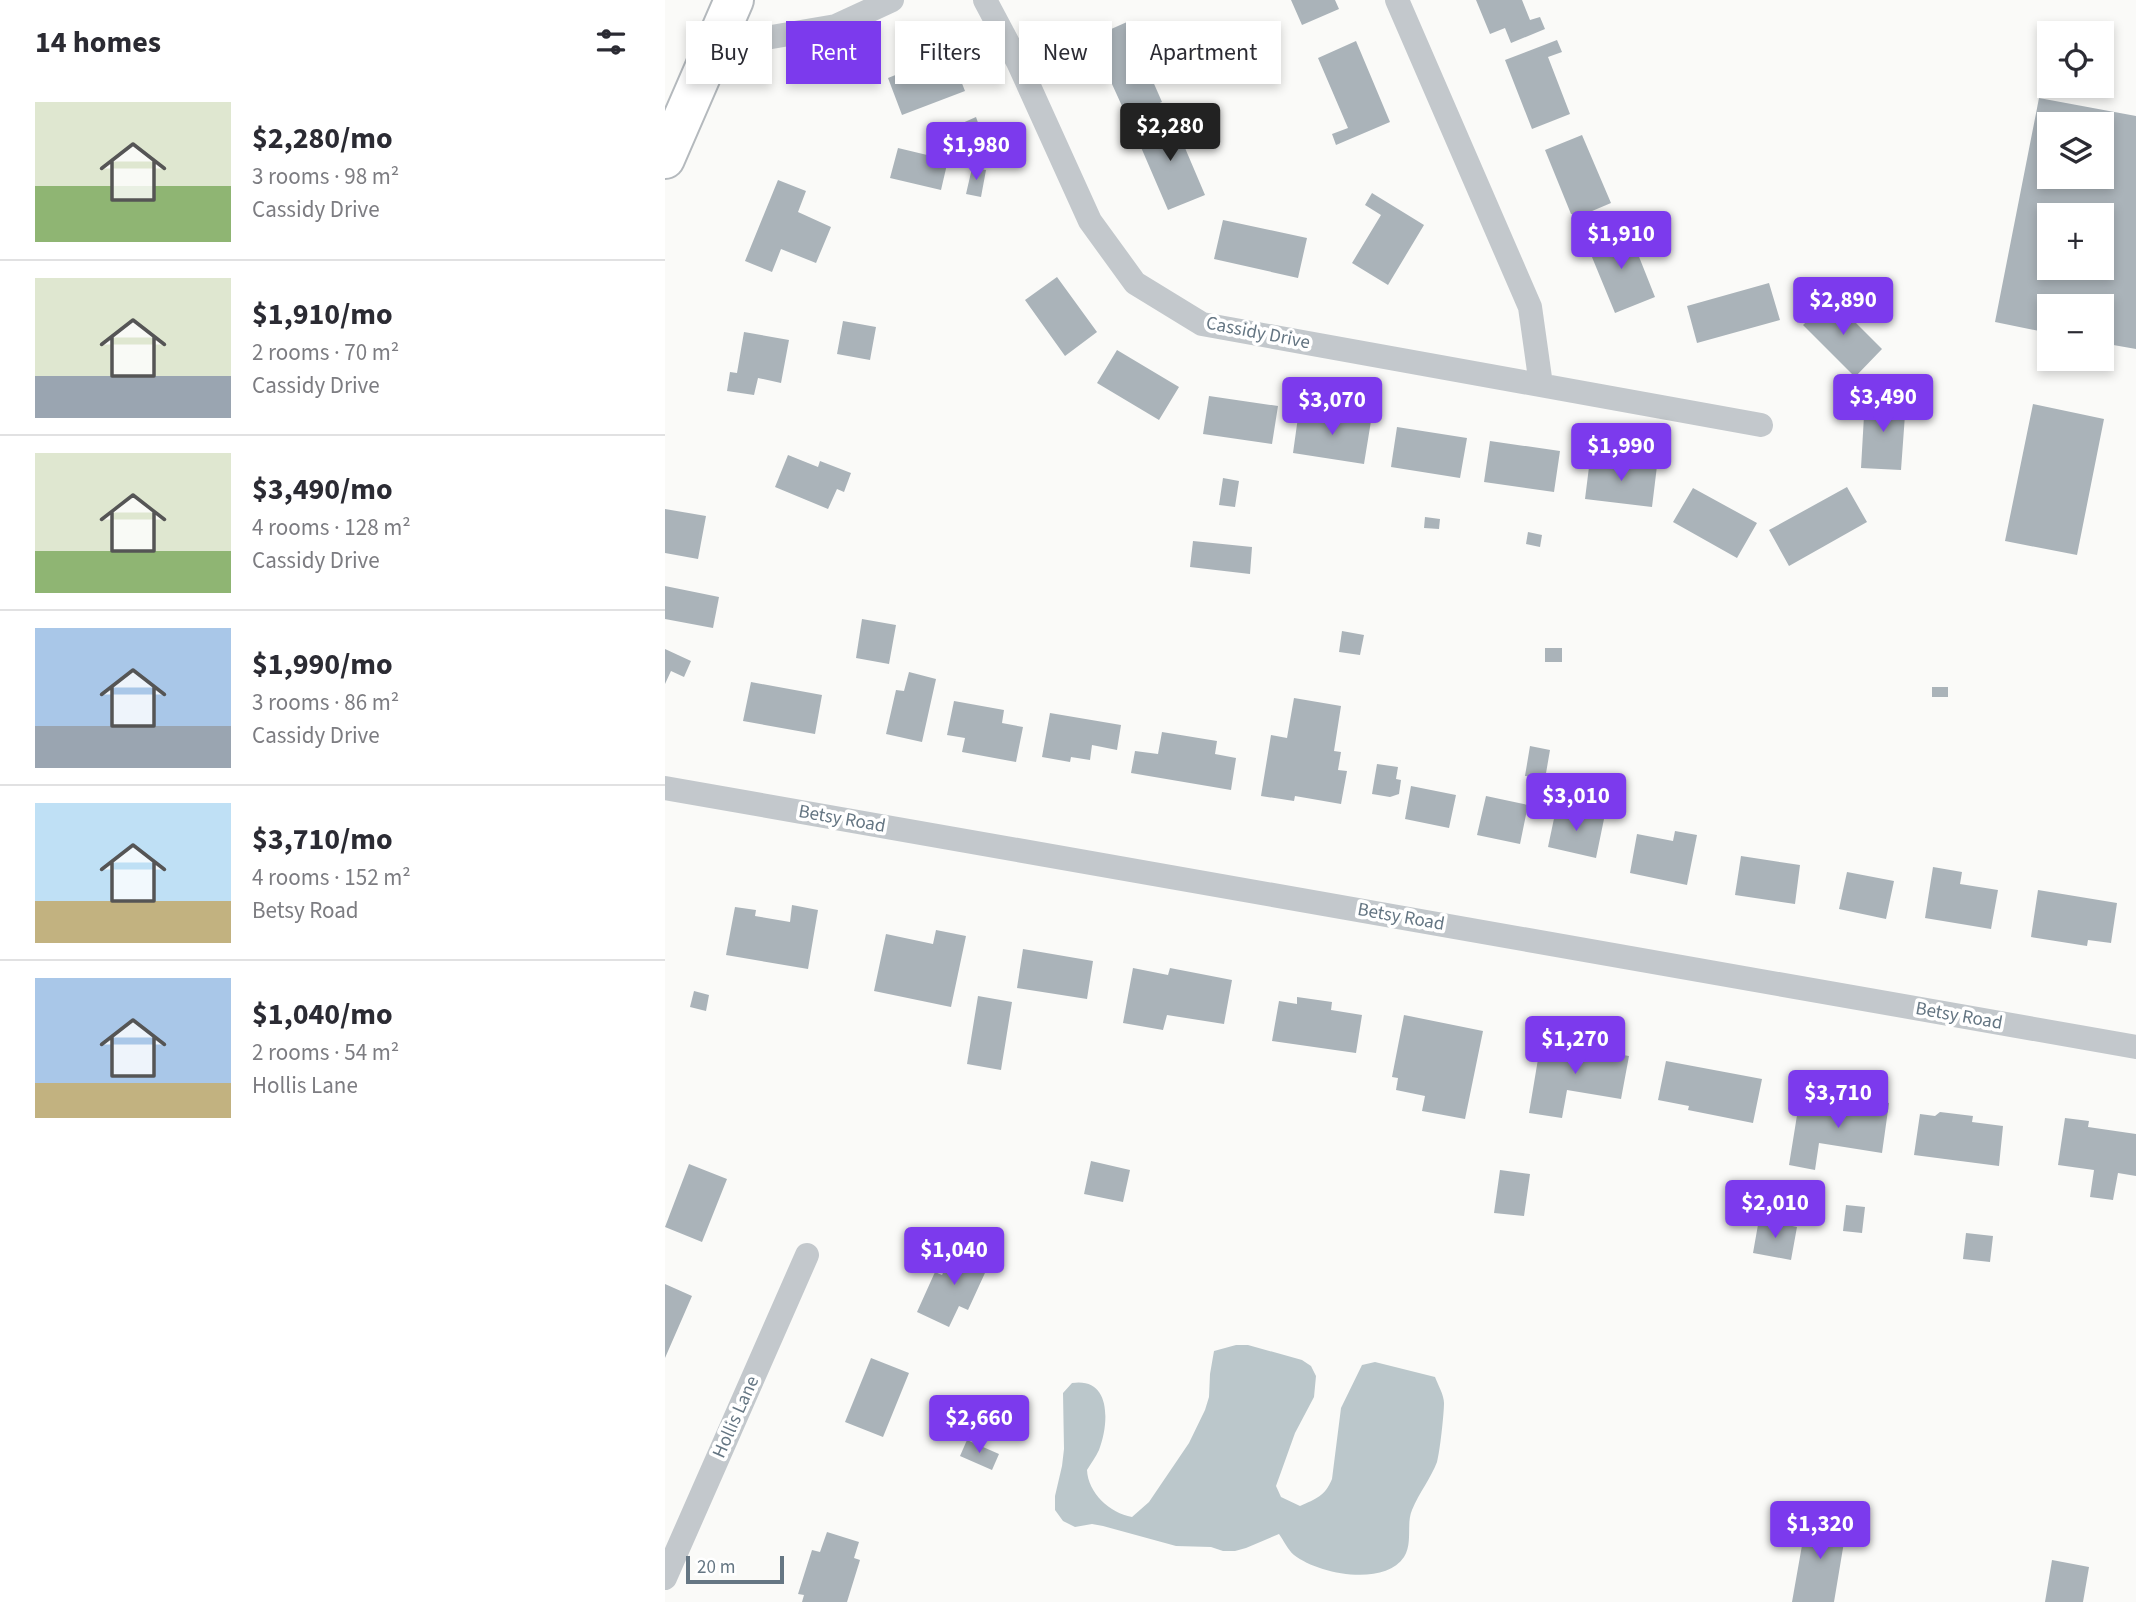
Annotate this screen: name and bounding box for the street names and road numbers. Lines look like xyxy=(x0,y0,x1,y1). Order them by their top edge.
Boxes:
street label: Cassidy Drive xyxy=(1204,310,1312,356)
street label: Betsy Road xyxy=(796,798,888,840)
street label: Betsy Road xyxy=(1355,896,1447,938)
street label: Betsy Road xyxy=(1913,995,2005,1037)
street label: Hollis Lane xyxy=(706,1372,766,1462)

